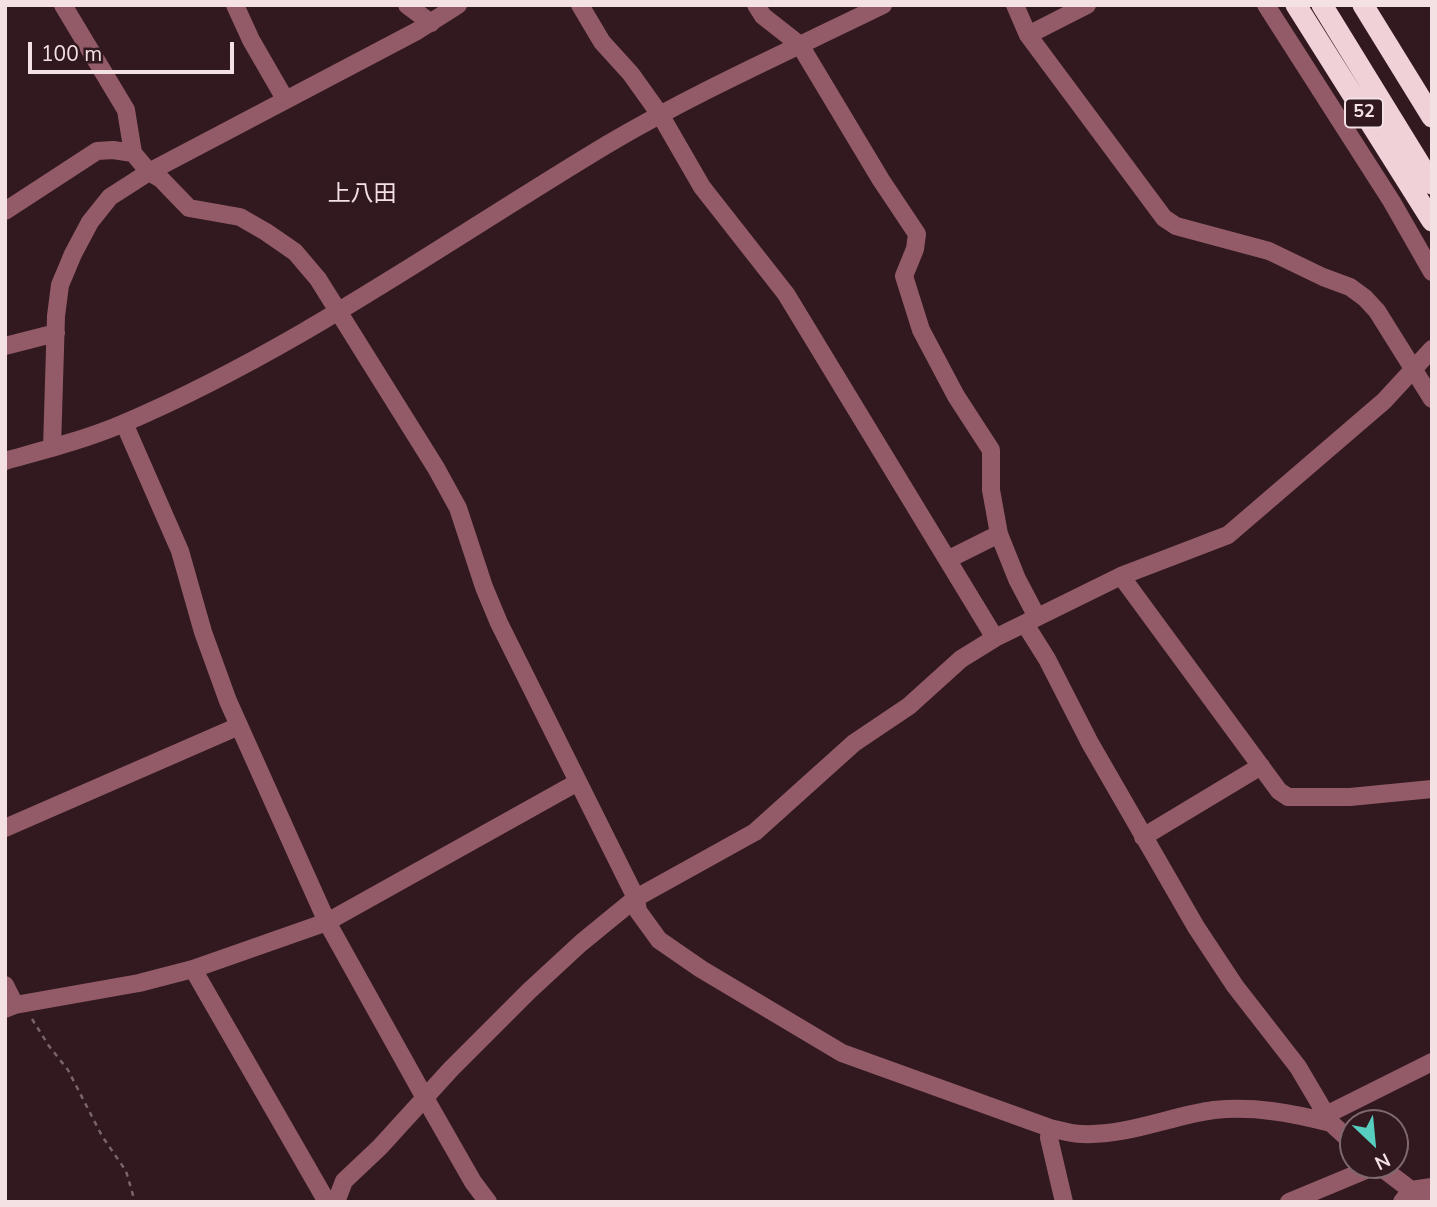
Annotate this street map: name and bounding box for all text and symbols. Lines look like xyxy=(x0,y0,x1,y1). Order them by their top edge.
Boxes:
scale bar xyxy=(32,28,238,72)
text: 100 m xyxy=(41,40,102,68)
road number: 52 xyxy=(1345,98,1383,128)
district label: 上八田 xyxy=(328,181,396,209)
north arrow xyxy=(1339,1109,1409,1179)
text: N xyxy=(1370,1146,1394,1176)

